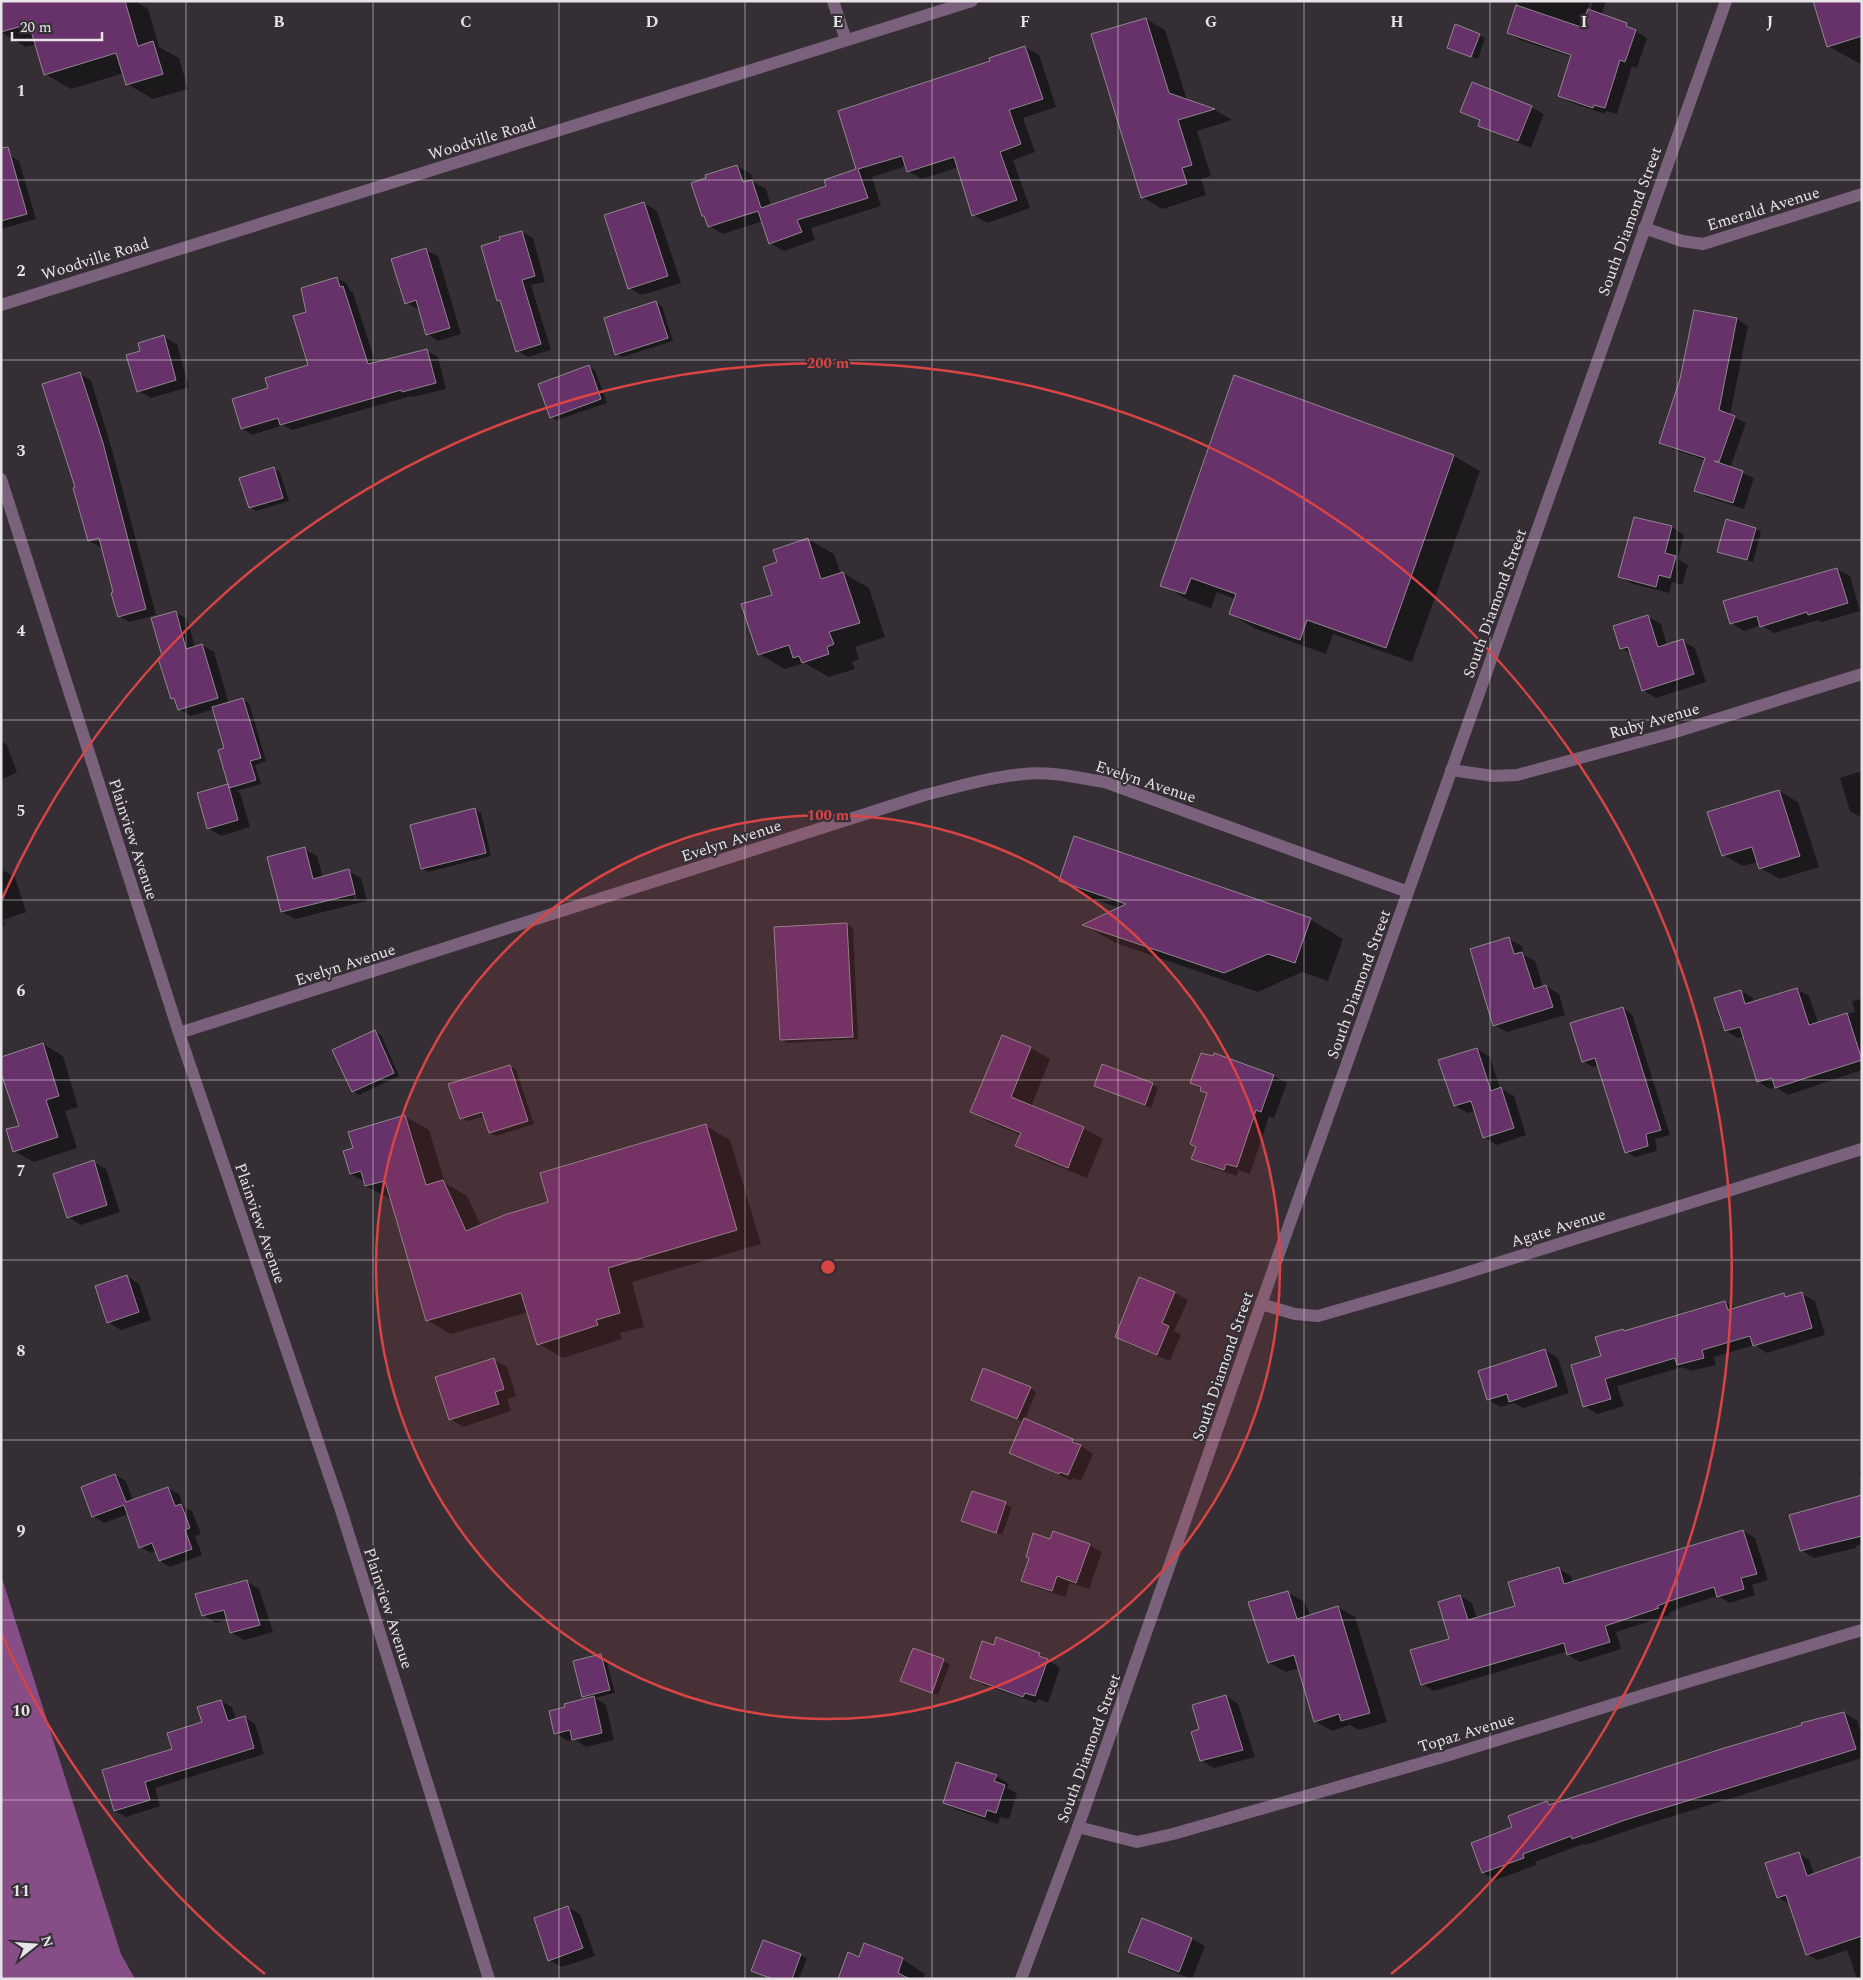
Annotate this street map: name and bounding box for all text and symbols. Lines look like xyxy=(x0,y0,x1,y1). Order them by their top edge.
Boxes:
scale bar xyxy=(12,10,102,42)
text: B xyxy=(273,10,285,34)
text: C xyxy=(460,10,472,34)
text: D xyxy=(646,10,659,34)
text: E xyxy=(833,10,843,34)
text: F xyxy=(1020,10,1030,34)
text: G xyxy=(1205,10,1217,34)
text: H xyxy=(1390,10,1404,34)
text: I xyxy=(1581,10,1587,34)
text: J xyxy=(1767,10,1774,34)
text: 20 m xyxy=(20,16,52,39)
text: 1 xyxy=(17,79,25,103)
street label: Woodville Road xyxy=(425,111,539,167)
street label: South Diamond Street xyxy=(1592,143,1668,299)
street label: Emerald Avenue xyxy=(1704,180,1823,237)
street label: Woodville Road xyxy=(38,231,152,287)
text: 2 xyxy=(17,259,26,283)
text: 200 m xyxy=(807,352,850,375)
text: 3 xyxy=(17,439,26,463)
street label: South Diamond Street xyxy=(1457,525,1533,681)
text: 4 xyxy=(17,619,26,643)
street label: Ruby Avenue xyxy=(1606,697,1702,745)
street label: Evelyn Avenue xyxy=(1092,754,1199,809)
street label: Plainview Avenue xyxy=(102,776,164,903)
text: 5 xyxy=(17,799,25,823)
text: 100 m xyxy=(807,804,850,827)
street label: Evelyn Avenue xyxy=(678,813,785,868)
street label: South Diamond Street xyxy=(1321,906,1397,1062)
street label: Evelyn Avenue xyxy=(292,937,399,992)
text: 6 xyxy=(17,979,26,1003)
text: 7 xyxy=(17,1159,26,1183)
street label: Plainview Avenue xyxy=(228,1160,292,1287)
street label: Agate Avenue xyxy=(1508,1202,1609,1254)
centre of rings xyxy=(819,1258,837,1276)
street label: South Diamond Street xyxy=(1186,1288,1260,1445)
text: 8 xyxy=(17,1339,26,1363)
text: 9 xyxy=(17,1519,26,1543)
street label: Plainview Avenue xyxy=(357,1545,419,1672)
street label: South Diamond Street xyxy=(1051,1670,1127,1826)
text: 10 xyxy=(12,1699,30,1723)
street label: Topaz Avenue xyxy=(1415,1707,1518,1759)
text: 11 xyxy=(12,1879,30,1903)
north arrow xyxy=(10,1920,60,1970)
text: N xyxy=(35,1933,59,1950)

